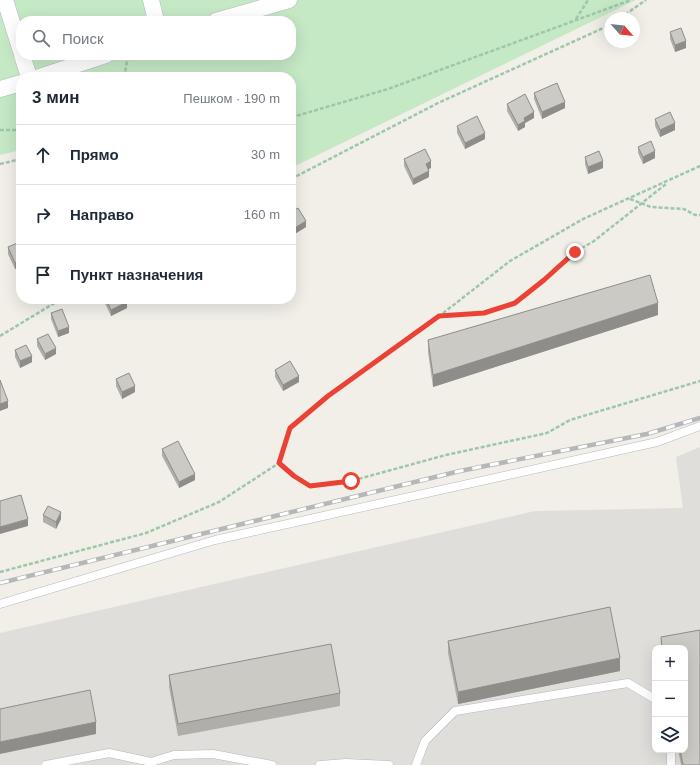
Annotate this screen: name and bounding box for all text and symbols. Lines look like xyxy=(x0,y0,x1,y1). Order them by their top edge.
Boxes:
north arrow xyxy=(604,12,640,48)
search box xyxy=(16,16,296,60)
icon: search xyxy=(30,27,52,49)
text: Поиск xyxy=(62,30,104,47)
text: 3 мин xyxy=(32,88,79,107)
text: Пешком · 190 m xyxy=(183,91,280,106)
icon: ahead xyxy=(32,144,54,166)
text: Прямо xyxy=(70,146,119,163)
text: 30 m xyxy=(251,147,280,162)
icon: right xyxy=(32,204,54,226)
text: Направо xyxy=(70,206,134,223)
text: 160 m xyxy=(244,207,280,222)
route end xyxy=(566,243,584,261)
icon: arrive xyxy=(32,264,54,286)
text: Пункт назначения xyxy=(70,266,203,283)
route start xyxy=(342,472,360,490)
map controls xyxy=(652,645,688,753)
button: + xyxy=(652,645,688,681)
button: − xyxy=(652,681,688,717)
button: layers xyxy=(652,717,688,753)

